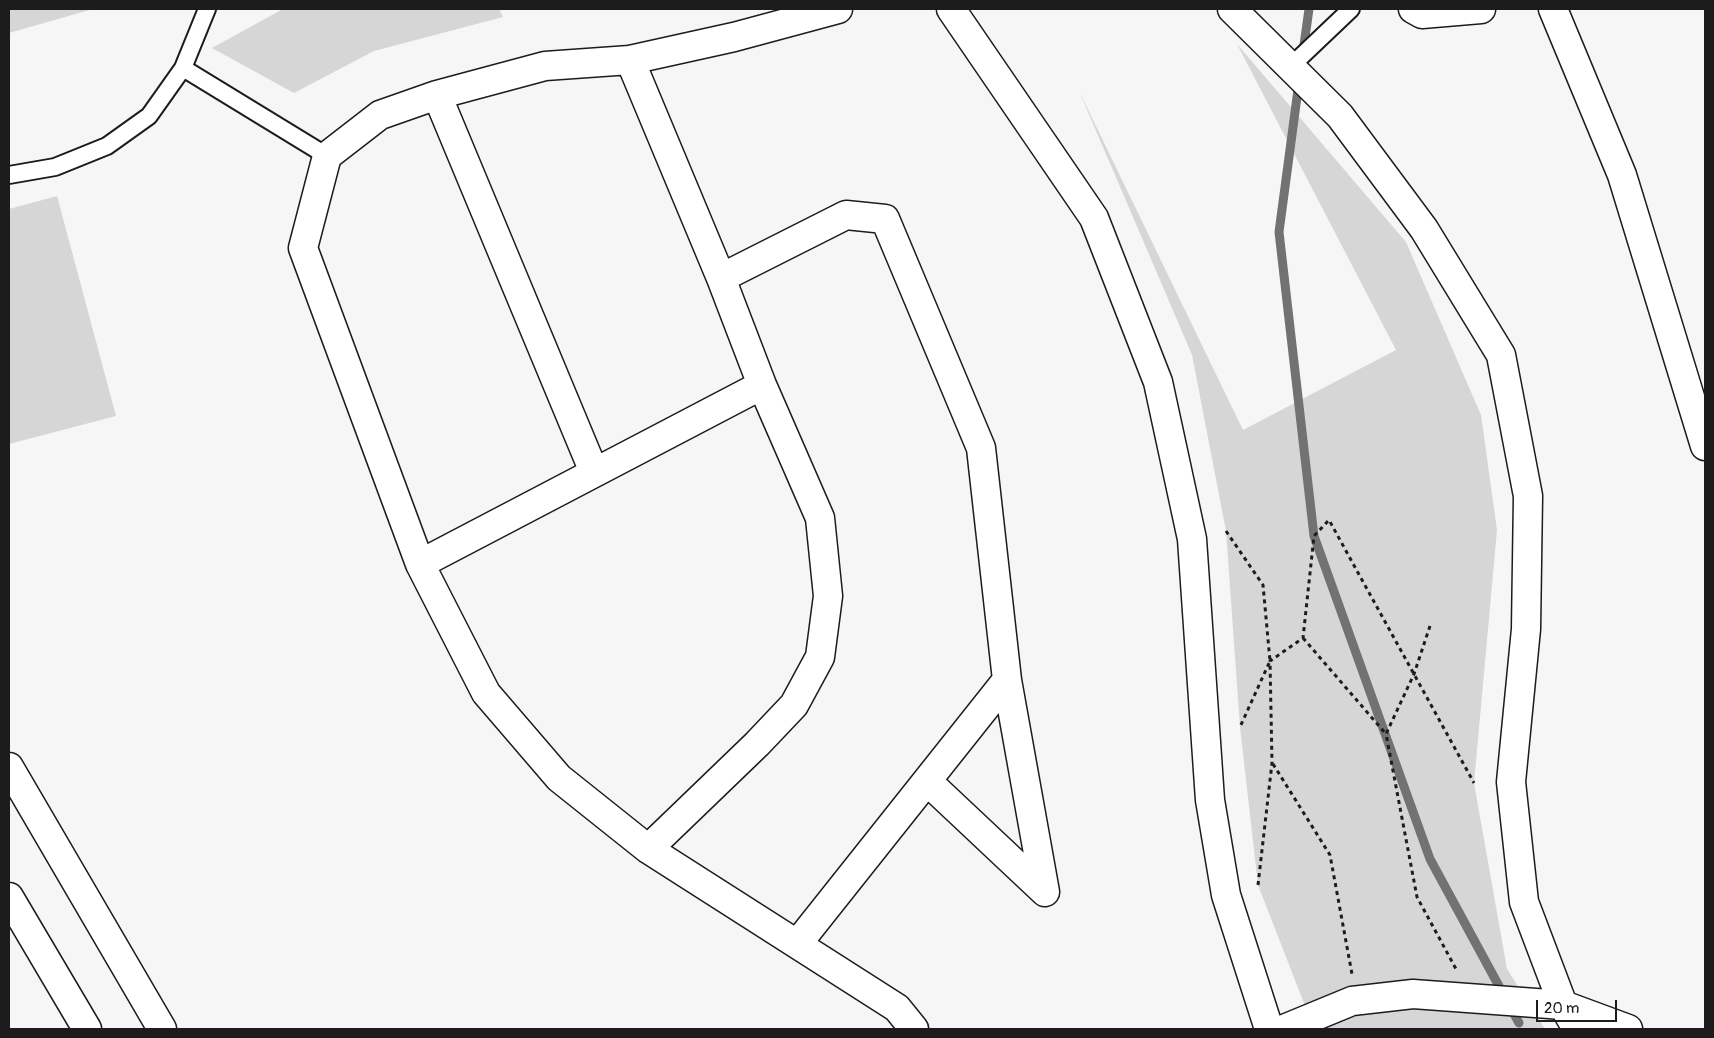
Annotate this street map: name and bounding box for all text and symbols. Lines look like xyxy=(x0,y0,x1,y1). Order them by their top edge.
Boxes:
scale bar xyxy=(1539,990,1620,1022)
text: 20 m xyxy=(1544,999,1579,1018)

